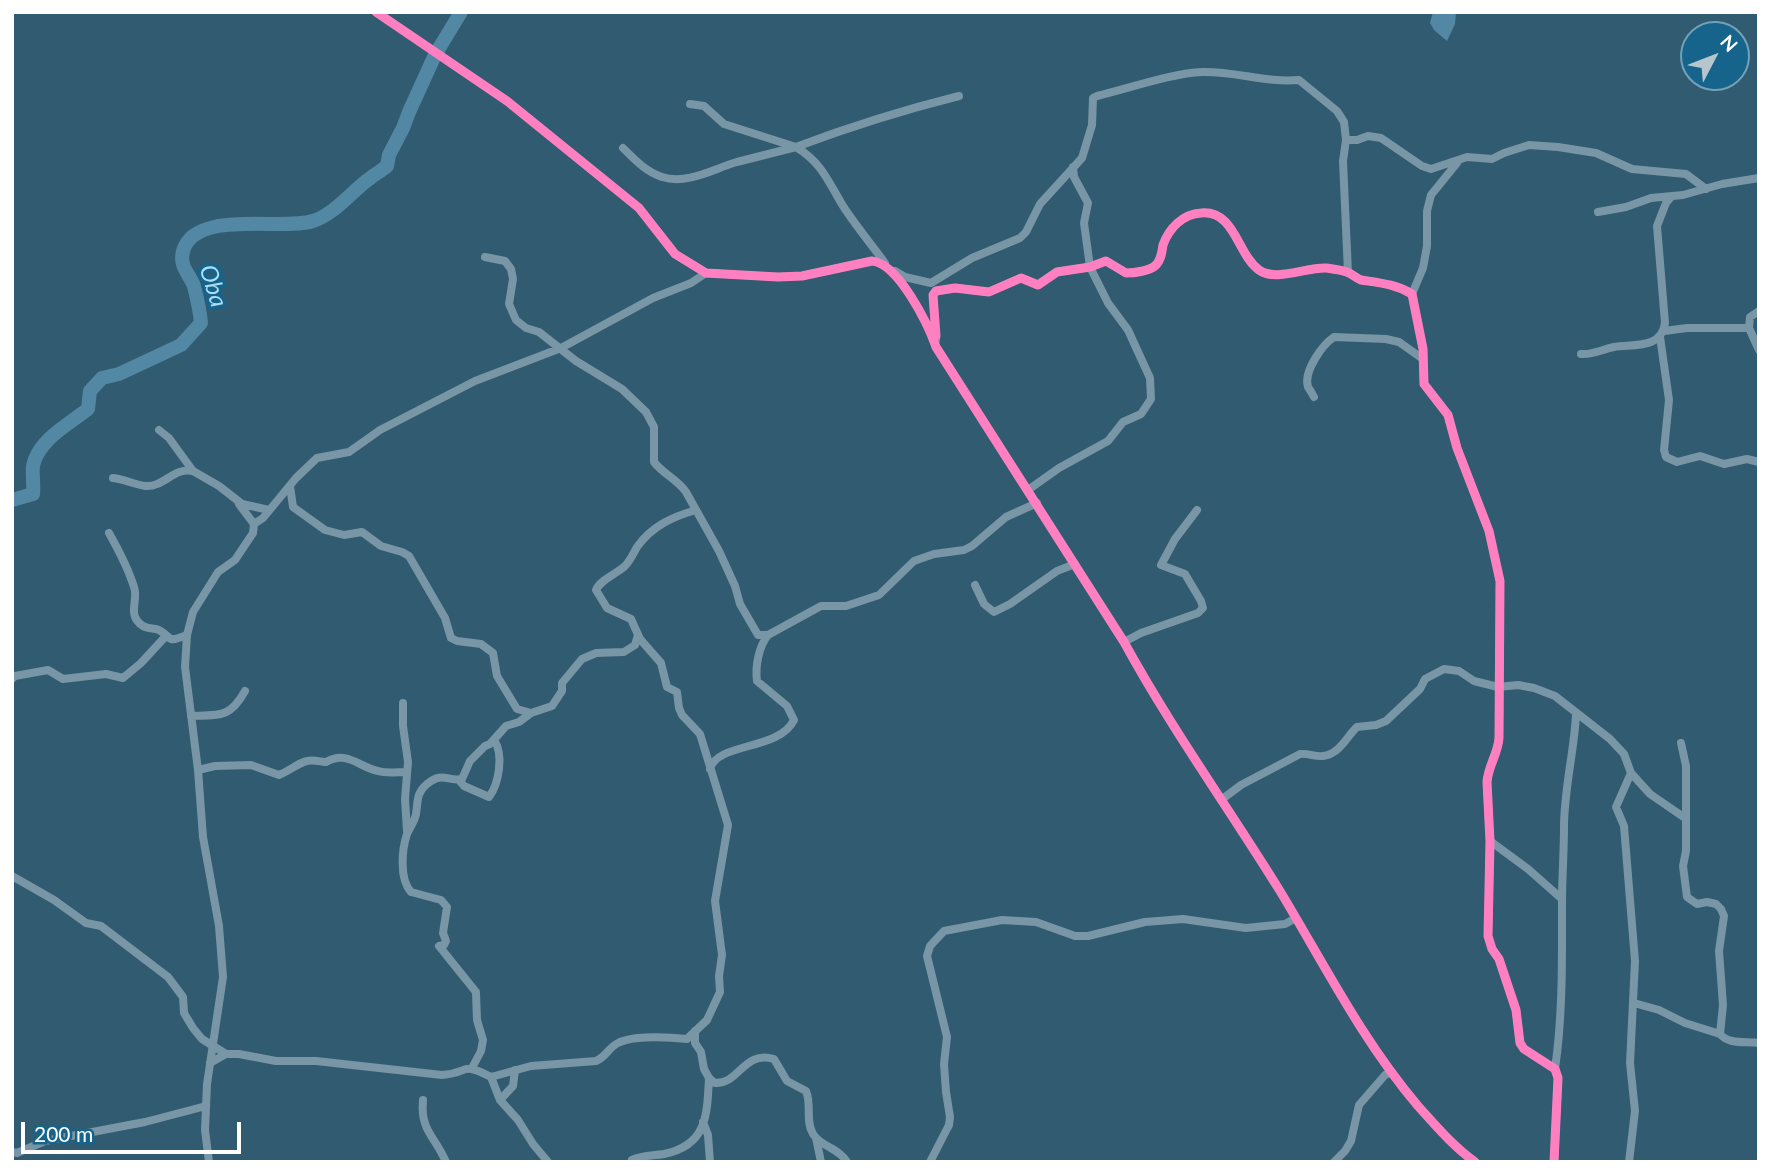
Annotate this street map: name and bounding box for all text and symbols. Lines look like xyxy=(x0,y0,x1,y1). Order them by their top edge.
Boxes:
north arrow xyxy=(1680,21,1750,91)
text: N xyxy=(1716,30,1743,56)
water label: Oba xyxy=(193,261,233,311)
scale bar xyxy=(24,1108,245,1152)
text: 200 m xyxy=(34,1121,93,1146)

